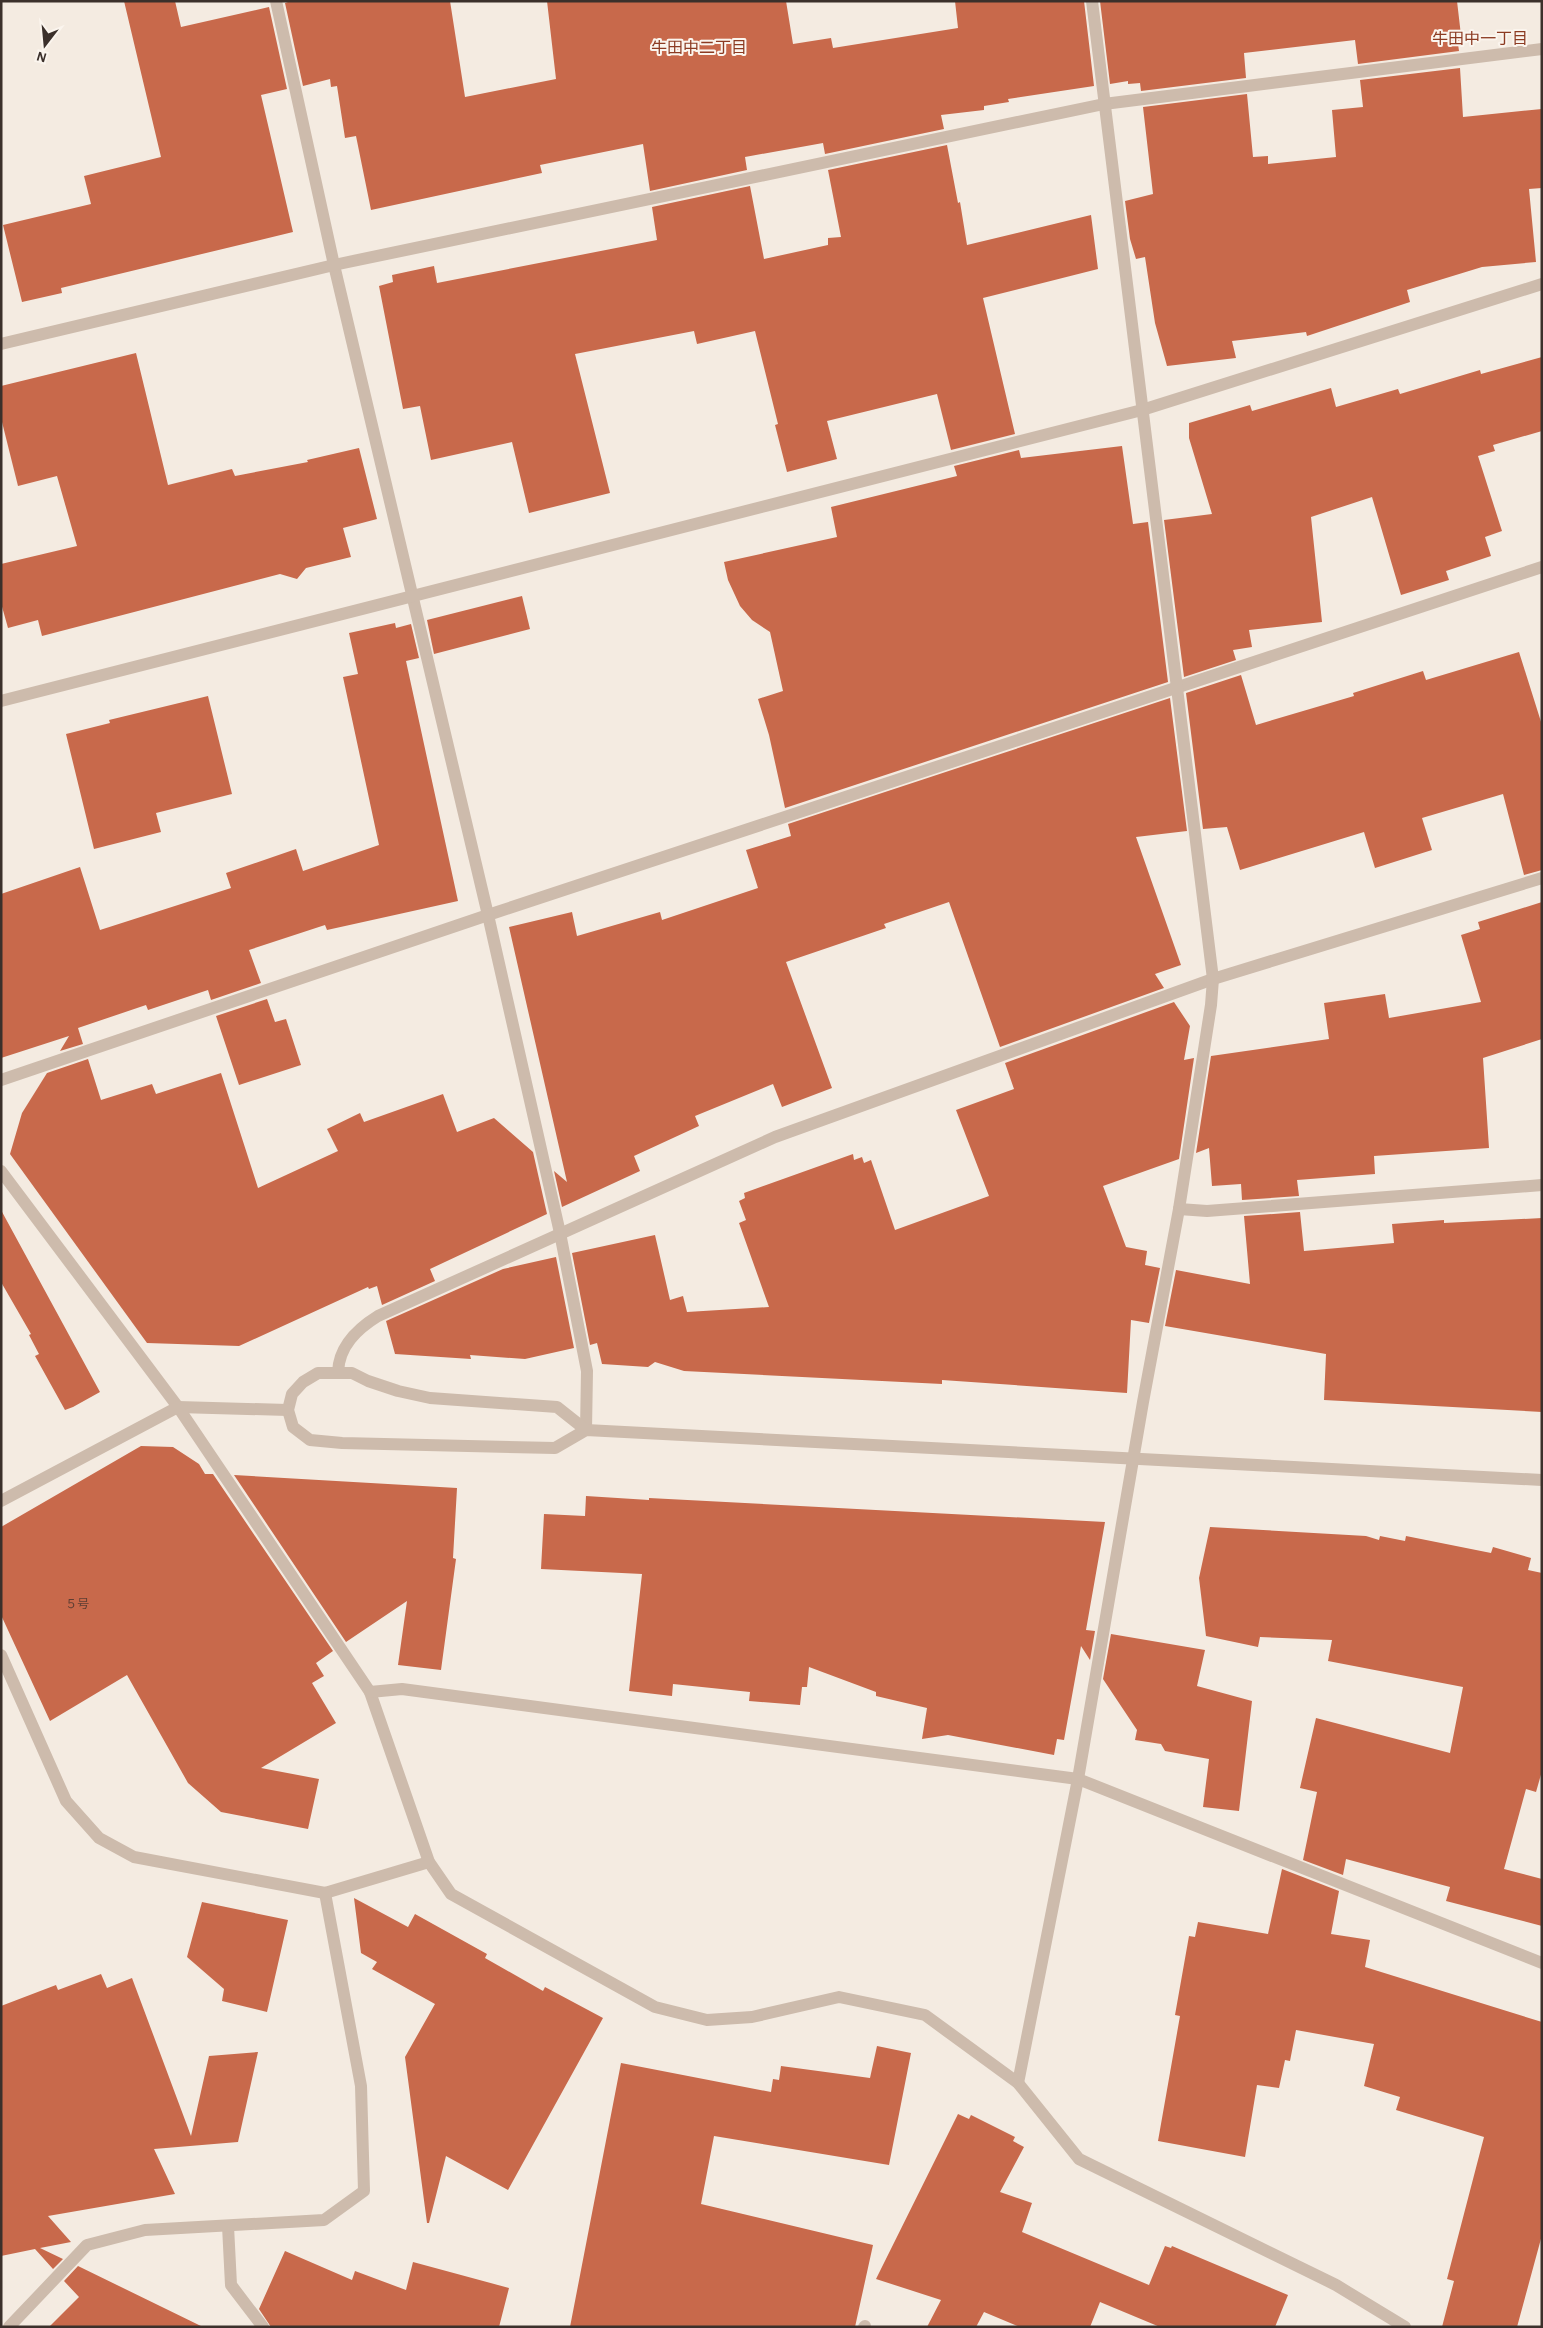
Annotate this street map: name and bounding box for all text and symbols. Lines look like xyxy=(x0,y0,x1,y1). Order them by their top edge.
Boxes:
north arrow xyxy=(20,20,70,70)
district label: 牛田中一丁目 xyxy=(1432,31,1528,47)
district label: 牛田中二丁目 xyxy=(651,40,747,56)
text: N xyxy=(35,48,48,65)
house number: ５号 xyxy=(65,1598,89,1610)

